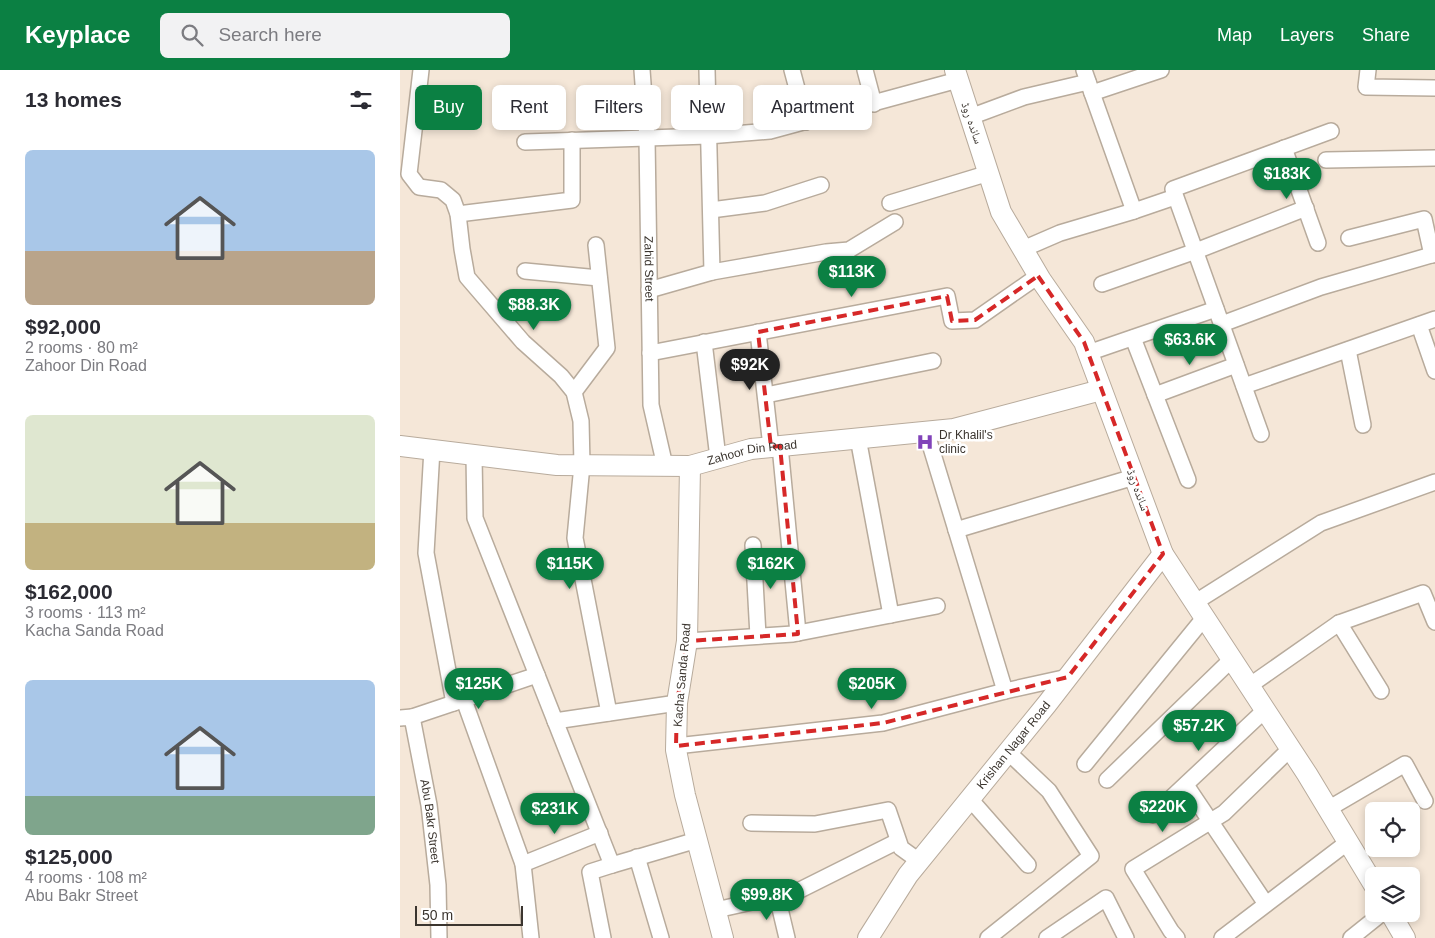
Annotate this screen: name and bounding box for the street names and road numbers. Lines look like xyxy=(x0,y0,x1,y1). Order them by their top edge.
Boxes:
street label: ساندہ روڈ xyxy=(958,100,986,146)
street label: Zahid Street xyxy=(641,236,656,302)
street label: Zahoor Din Road xyxy=(706,437,798,468)
street label: ساندہ روڈ xyxy=(1124,467,1152,513)
street label: Kacha Sanda Road xyxy=(670,623,694,727)
street label: Krishan Nagar Road xyxy=(974,698,1053,792)
street label: Abu Bakr Street xyxy=(417,778,443,865)

